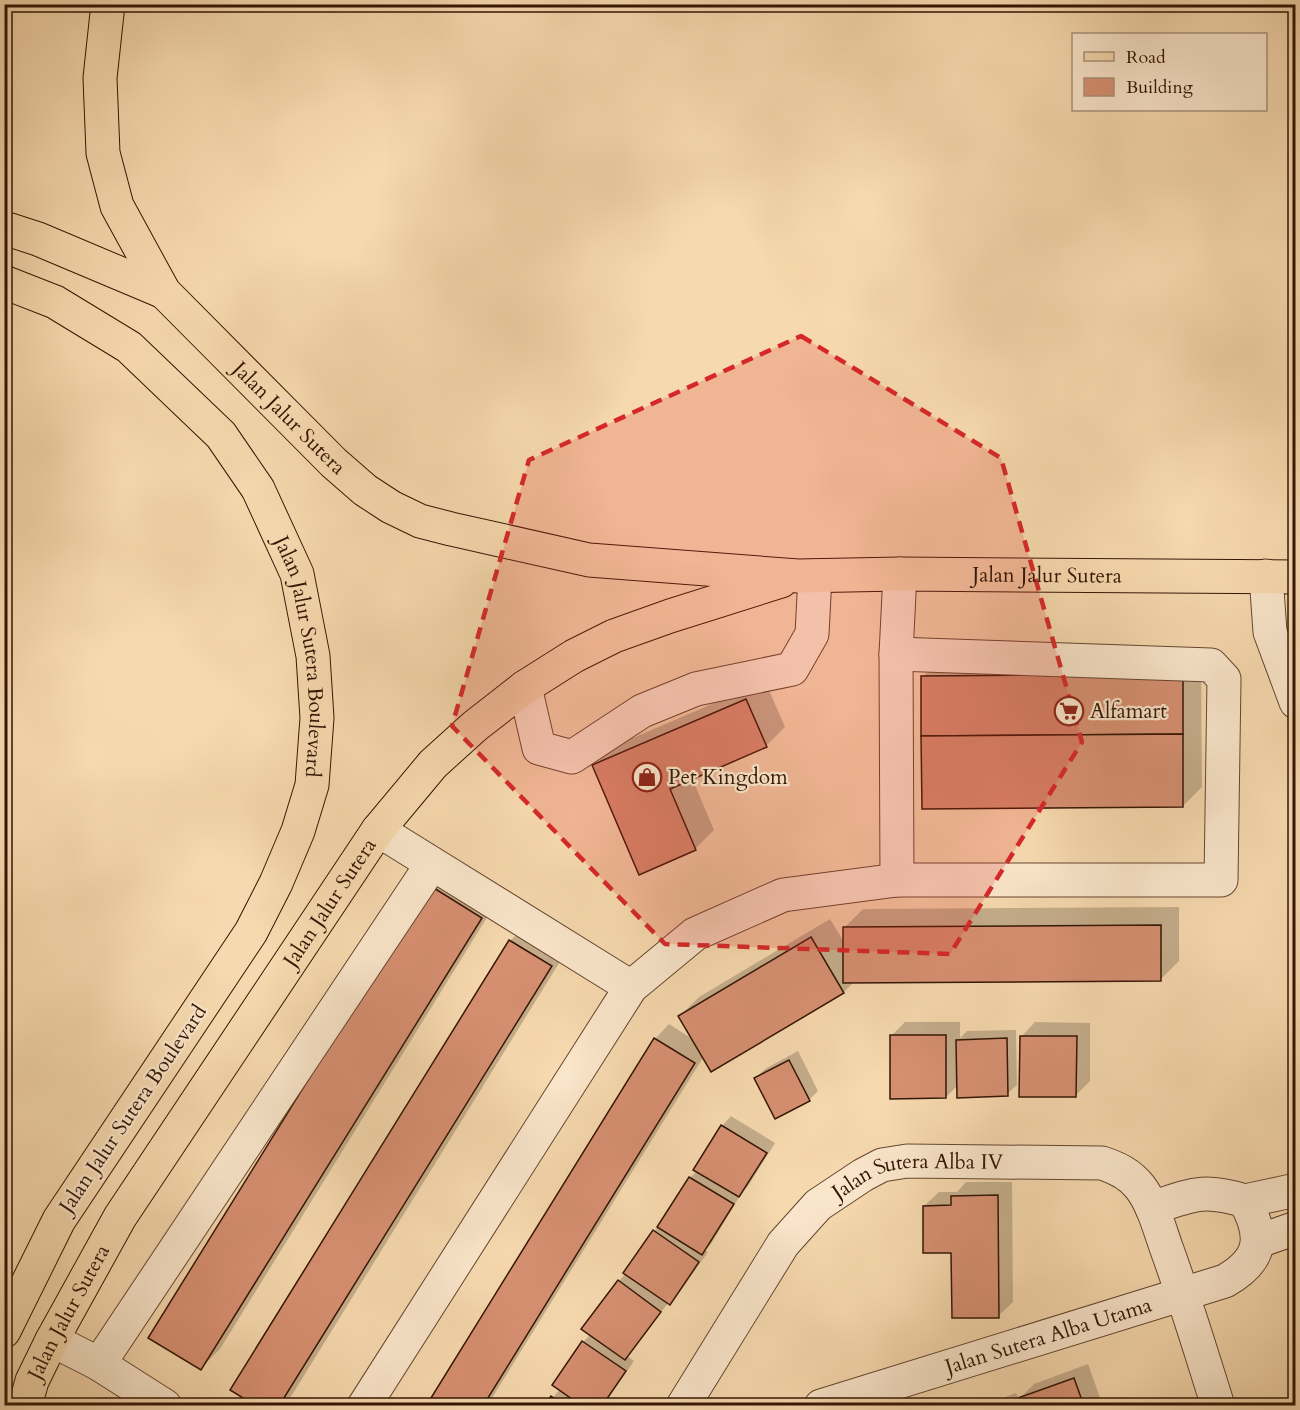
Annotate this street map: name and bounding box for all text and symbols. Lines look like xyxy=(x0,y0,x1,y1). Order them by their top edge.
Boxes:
legend xyxy=(1072,33,1267,111)
text: Road xyxy=(1126,45,1166,70)
text: Building xyxy=(1126,75,1194,100)
street label: Jalan Jalur Sutera xyxy=(224,353,352,481)
street label: Jalan Jalur Sutera Boulevard xyxy=(266,528,332,778)
street label: Jalan Jalur Sutera xyxy=(969,560,1122,590)
supermarket icon: Alfamart xyxy=(1053,695,1085,727)
place label: Alfamart xyxy=(1090,697,1167,726)
shop icon: Pet Kingdom xyxy=(631,761,663,793)
place label: Pet Kingdom xyxy=(668,763,788,792)
street label: Jalan Jalur Sutera xyxy=(274,832,383,975)
street label: Jalan Jalur Sutera Boulevard xyxy=(51,999,214,1221)
street label: Jalan Sutera Alba IV xyxy=(824,1146,1004,1208)
street label: Jalan Jalur Sutera xyxy=(19,1239,117,1387)
street label: Jalan Sutera Alba Utama xyxy=(939,1290,1155,1382)

